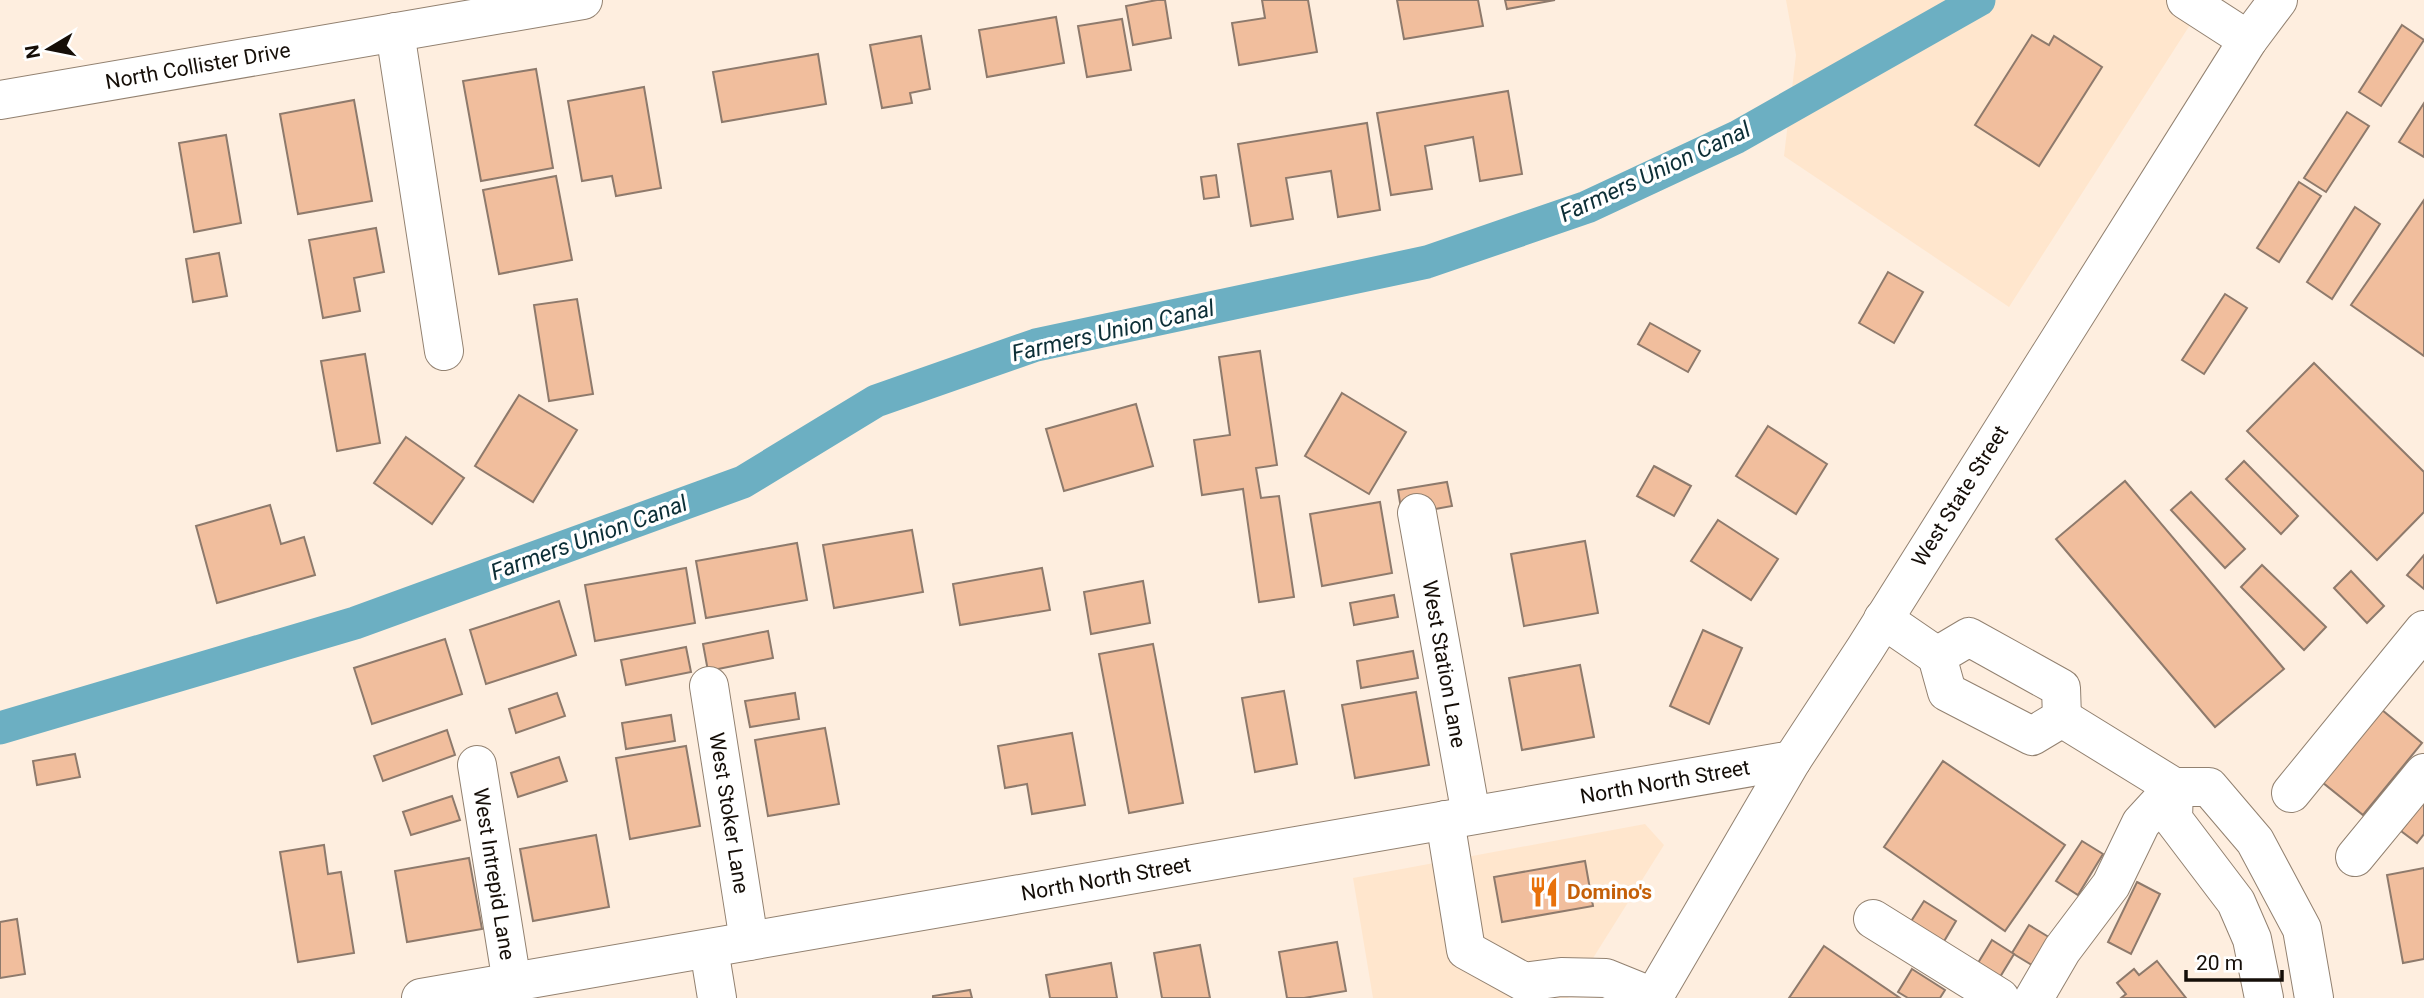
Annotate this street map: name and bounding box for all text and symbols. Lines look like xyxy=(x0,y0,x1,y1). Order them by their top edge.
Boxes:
north arrow xyxy=(14,14,84,84)
street label: North Collister Drive xyxy=(104,38,292,94)
text: N xyxy=(20,43,45,60)
water label: Farmers Union Canal xyxy=(1555,116,1755,228)
water label: Farmers Union Canal xyxy=(1009,294,1218,367)
street label: West State Street xyxy=(1907,421,2013,571)
water label: Farmers Union Canal xyxy=(487,490,692,586)
street label: West Station Lane xyxy=(1417,579,1471,749)
street label: West Stoker Lane xyxy=(704,731,754,895)
street label: North North Street xyxy=(1578,755,1752,809)
street label: West Intrepid Lane xyxy=(469,786,519,962)
street label: North North Street xyxy=(1019,852,1193,906)
restaurant icon: Domino's xyxy=(1527,875,1561,909)
place label: Domino's xyxy=(1567,880,1652,904)
scale bar xyxy=(2186,939,2282,983)
text: 20 m xyxy=(2196,951,2243,975)

